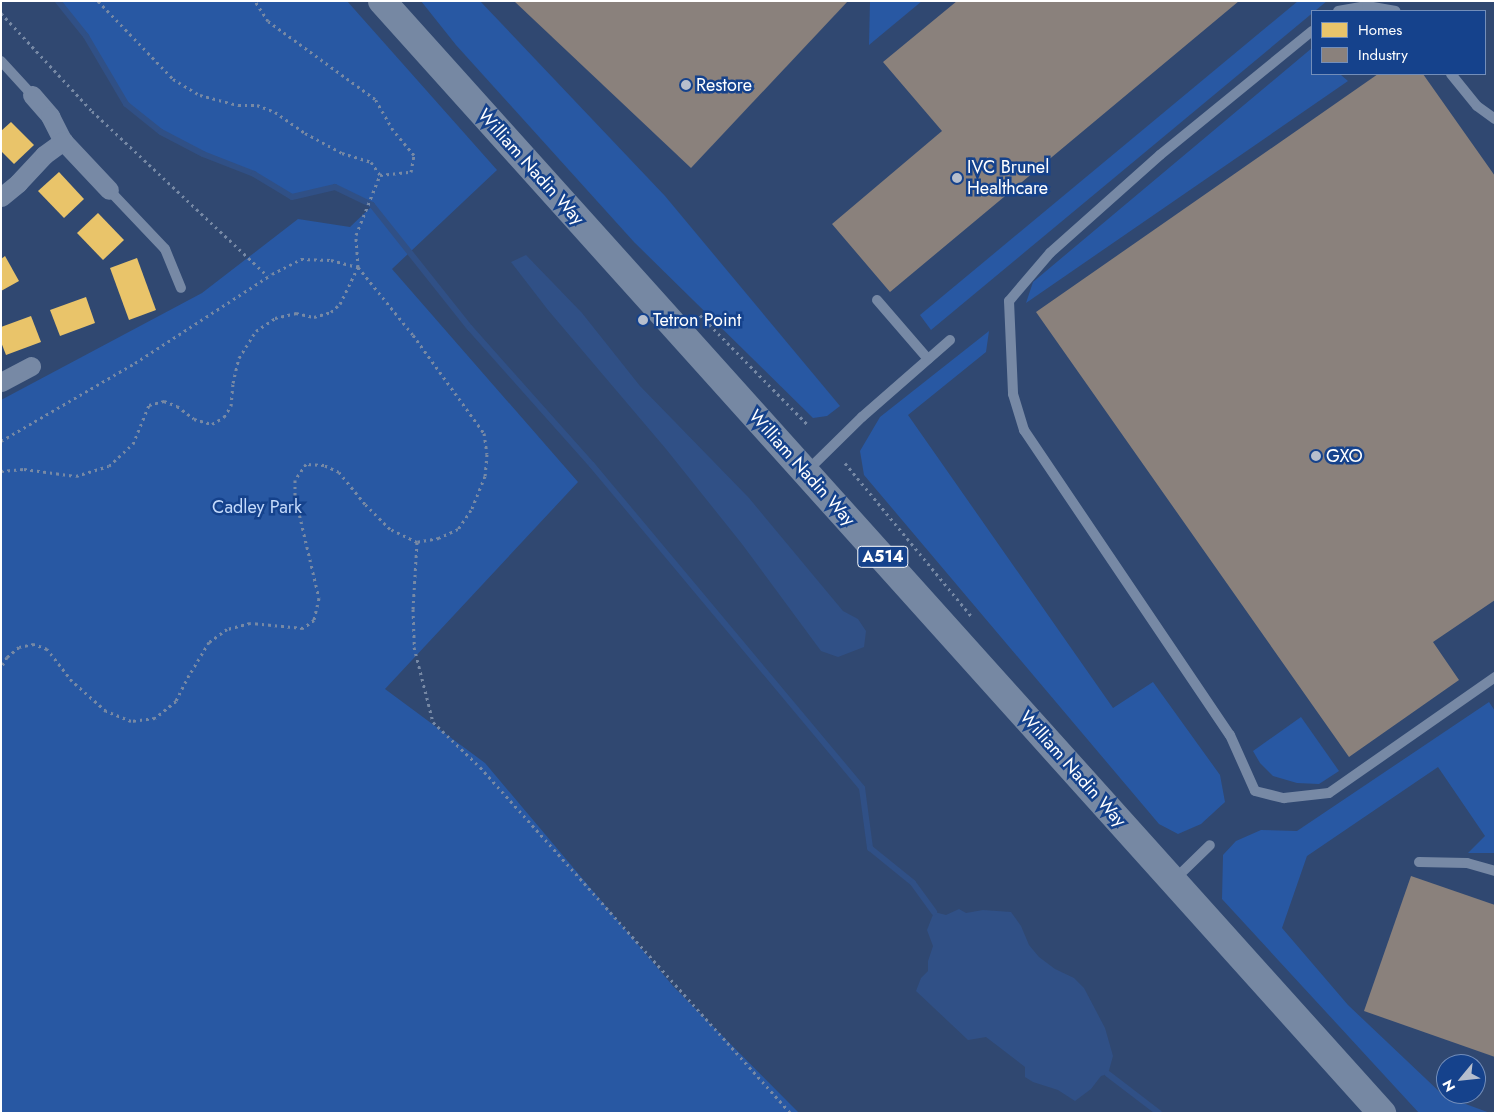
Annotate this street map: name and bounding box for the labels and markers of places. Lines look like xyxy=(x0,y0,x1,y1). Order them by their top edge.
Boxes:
place label: Restore xyxy=(696,74,752,96)
marker: Restore xyxy=(680,79,692,91)
place label: IVC Brunel Healthcare xyxy=(967,157,1049,200)
marker: IVC Brunel Healthcare xyxy=(951,172,963,184)
place label: Tetron Point xyxy=(653,309,741,331)
marker: Tetron Point xyxy=(637,314,649,326)
place label: GXO xyxy=(1326,445,1363,467)
marker: GXO xyxy=(1310,450,1322,462)

